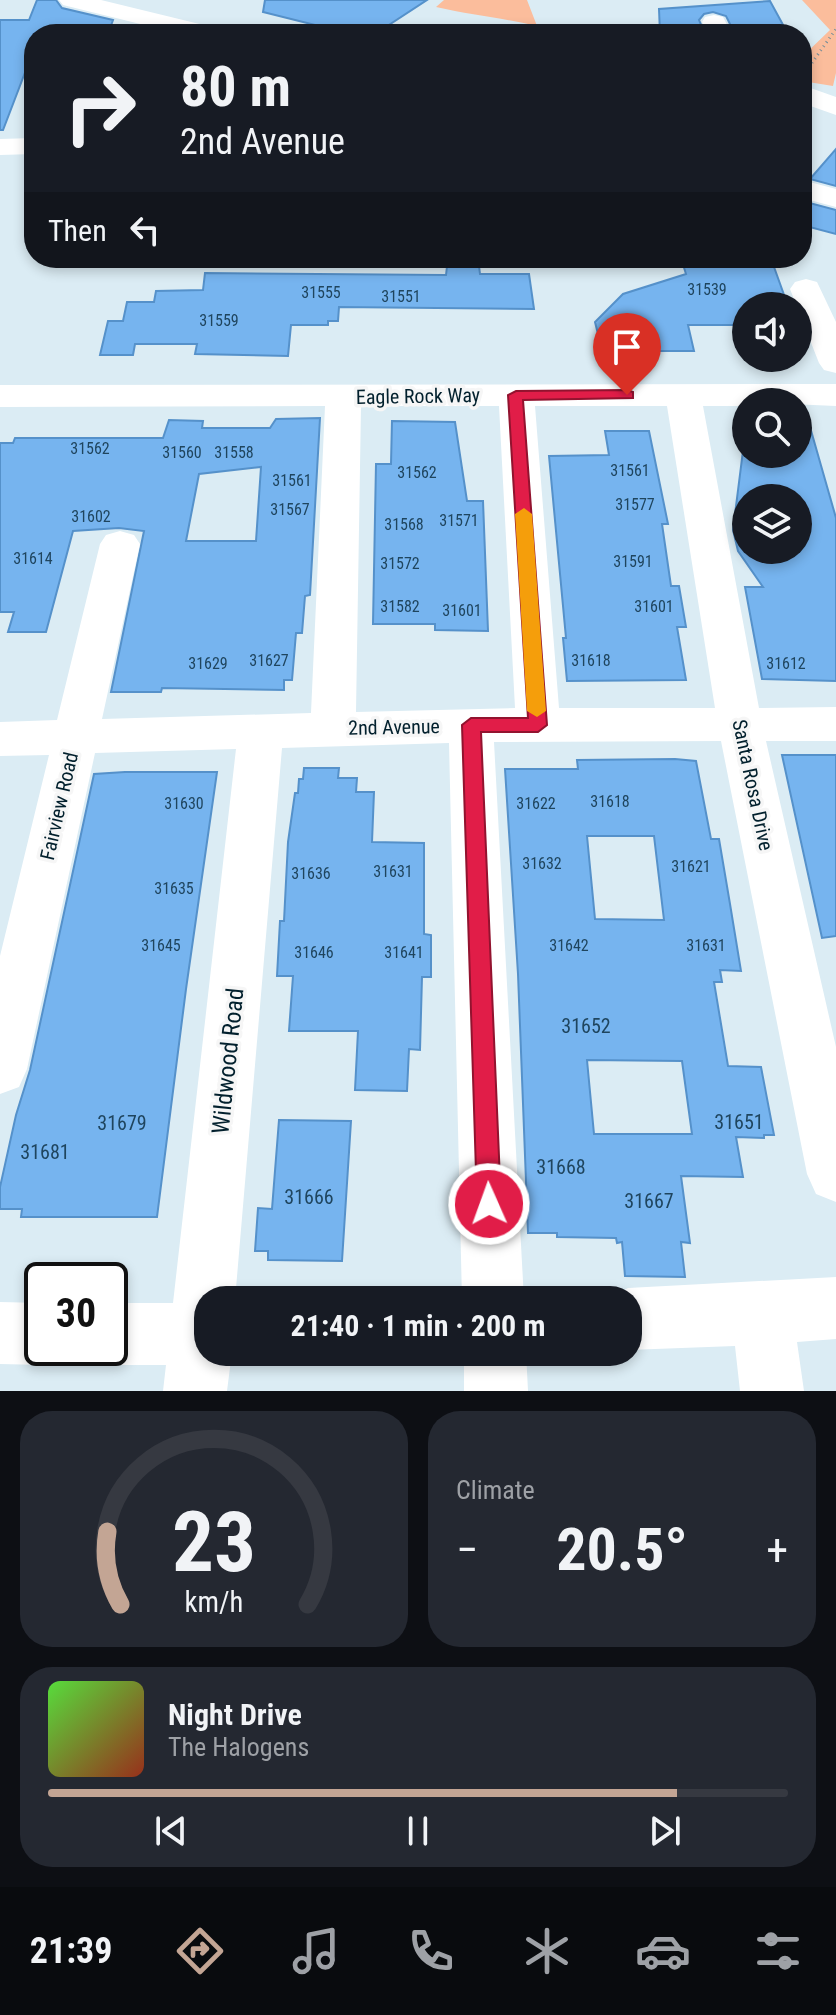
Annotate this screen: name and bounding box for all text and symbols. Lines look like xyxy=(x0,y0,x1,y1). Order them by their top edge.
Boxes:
text: 80 m xyxy=(180,54,291,120)
icon: right xyxy=(48,56,152,160)
text: 2nd Avenue xyxy=(180,121,345,163)
icon: left xyxy=(123,208,167,252)
text: Then xyxy=(48,213,107,248)
house number: 31539 xyxy=(687,280,727,299)
house number: 31555 xyxy=(301,283,341,302)
house number: 31551 xyxy=(381,287,421,306)
map controls xyxy=(732,292,812,564)
button: sound xyxy=(732,292,812,372)
house number: 31559 xyxy=(199,311,239,330)
pin xyxy=(593,313,661,395)
icon: arrive xyxy=(605,325,649,369)
street label: Eagle Rock Way xyxy=(356,383,480,409)
button: search xyxy=(732,388,812,468)
house number: 31562 xyxy=(70,439,110,458)
house number: 31560 xyxy=(162,443,202,462)
house number: 31558 xyxy=(214,443,254,462)
house number: 31561 xyxy=(610,461,650,480)
house number: 31562 xyxy=(397,463,437,482)
house number: 31561 xyxy=(272,471,312,490)
button: layers xyxy=(732,484,812,564)
house number: 31577 xyxy=(615,495,655,514)
house number: 31567 xyxy=(270,500,310,519)
house number: 31602 xyxy=(71,507,111,526)
house number: 31571 xyxy=(439,511,479,530)
house number: 31568 xyxy=(384,515,424,534)
house number: 31614 xyxy=(13,549,53,568)
house number: 31591 xyxy=(613,552,653,571)
house number: 31572 xyxy=(380,554,420,573)
house number: 31582 xyxy=(380,597,420,616)
house number: 31601 xyxy=(634,597,674,616)
house number: 31601 xyxy=(442,601,482,620)
house number: 31627 xyxy=(249,651,289,670)
house number: 31618 xyxy=(571,651,611,670)
house number: 31629 xyxy=(188,654,228,673)
house number: 31612 xyxy=(766,654,806,673)
street label: 2nd Avenue xyxy=(348,714,440,740)
street label: Santa Rosa Drive xyxy=(727,717,779,853)
street label: Fairview Road xyxy=(35,750,83,862)
house number: 31618 xyxy=(590,792,630,811)
house number: 31630 xyxy=(164,794,204,813)
house number: 31622 xyxy=(516,794,556,813)
house number: 31632 xyxy=(522,854,562,873)
house number: 31621 xyxy=(671,857,711,876)
house number: 31631 xyxy=(373,862,413,881)
house number: 31636 xyxy=(291,864,331,883)
house number: 31635 xyxy=(154,879,194,898)
house number: 31645 xyxy=(141,936,181,955)
house number: 31642 xyxy=(549,936,589,955)
house number: 31631 xyxy=(686,936,726,955)
house number: 31646 xyxy=(294,943,334,962)
house number: 31641 xyxy=(384,943,424,962)
street label: Wildwood Road xyxy=(206,987,250,1135)
house number: 31652 xyxy=(561,1014,611,1038)
house number: 31651 xyxy=(714,1110,764,1134)
house number: 31679 xyxy=(97,1111,147,1135)
house number: 31681 xyxy=(20,1140,70,1164)
house number: 31668 xyxy=(536,1155,586,1179)
position arrow xyxy=(447,1162,531,1246)
house number: 31666 xyxy=(284,1185,334,1209)
house number: 31667 xyxy=(624,1189,674,1213)
speed limit sign: 30 xyxy=(24,1262,128,1366)
text: 21:40 · 1 min · 200 m xyxy=(291,1308,545,1343)
text: Climate xyxy=(456,1475,535,1505)
text: 23 xyxy=(172,1494,256,1591)
text: 20.5° xyxy=(556,1514,688,1585)
text: − xyxy=(456,1524,478,1576)
text: + xyxy=(766,1524,788,1576)
text: km/h xyxy=(185,1585,243,1619)
text: Night Drive xyxy=(168,1697,302,1732)
text: The Halogens xyxy=(168,1732,309,1762)
icon: previous xyxy=(149,1809,193,1853)
icon: pause xyxy=(396,1809,440,1853)
icon: next xyxy=(643,1809,687,1853)
icon: directions xyxy=(172,1923,228,1979)
icon: music xyxy=(288,1923,344,1979)
icon: phone xyxy=(403,1923,459,1979)
icon: climate xyxy=(519,1923,575,1979)
icon: car xyxy=(635,1923,691,1979)
icon: filters xyxy=(750,1923,806,1979)
text: 21:39 xyxy=(30,1930,112,1972)

